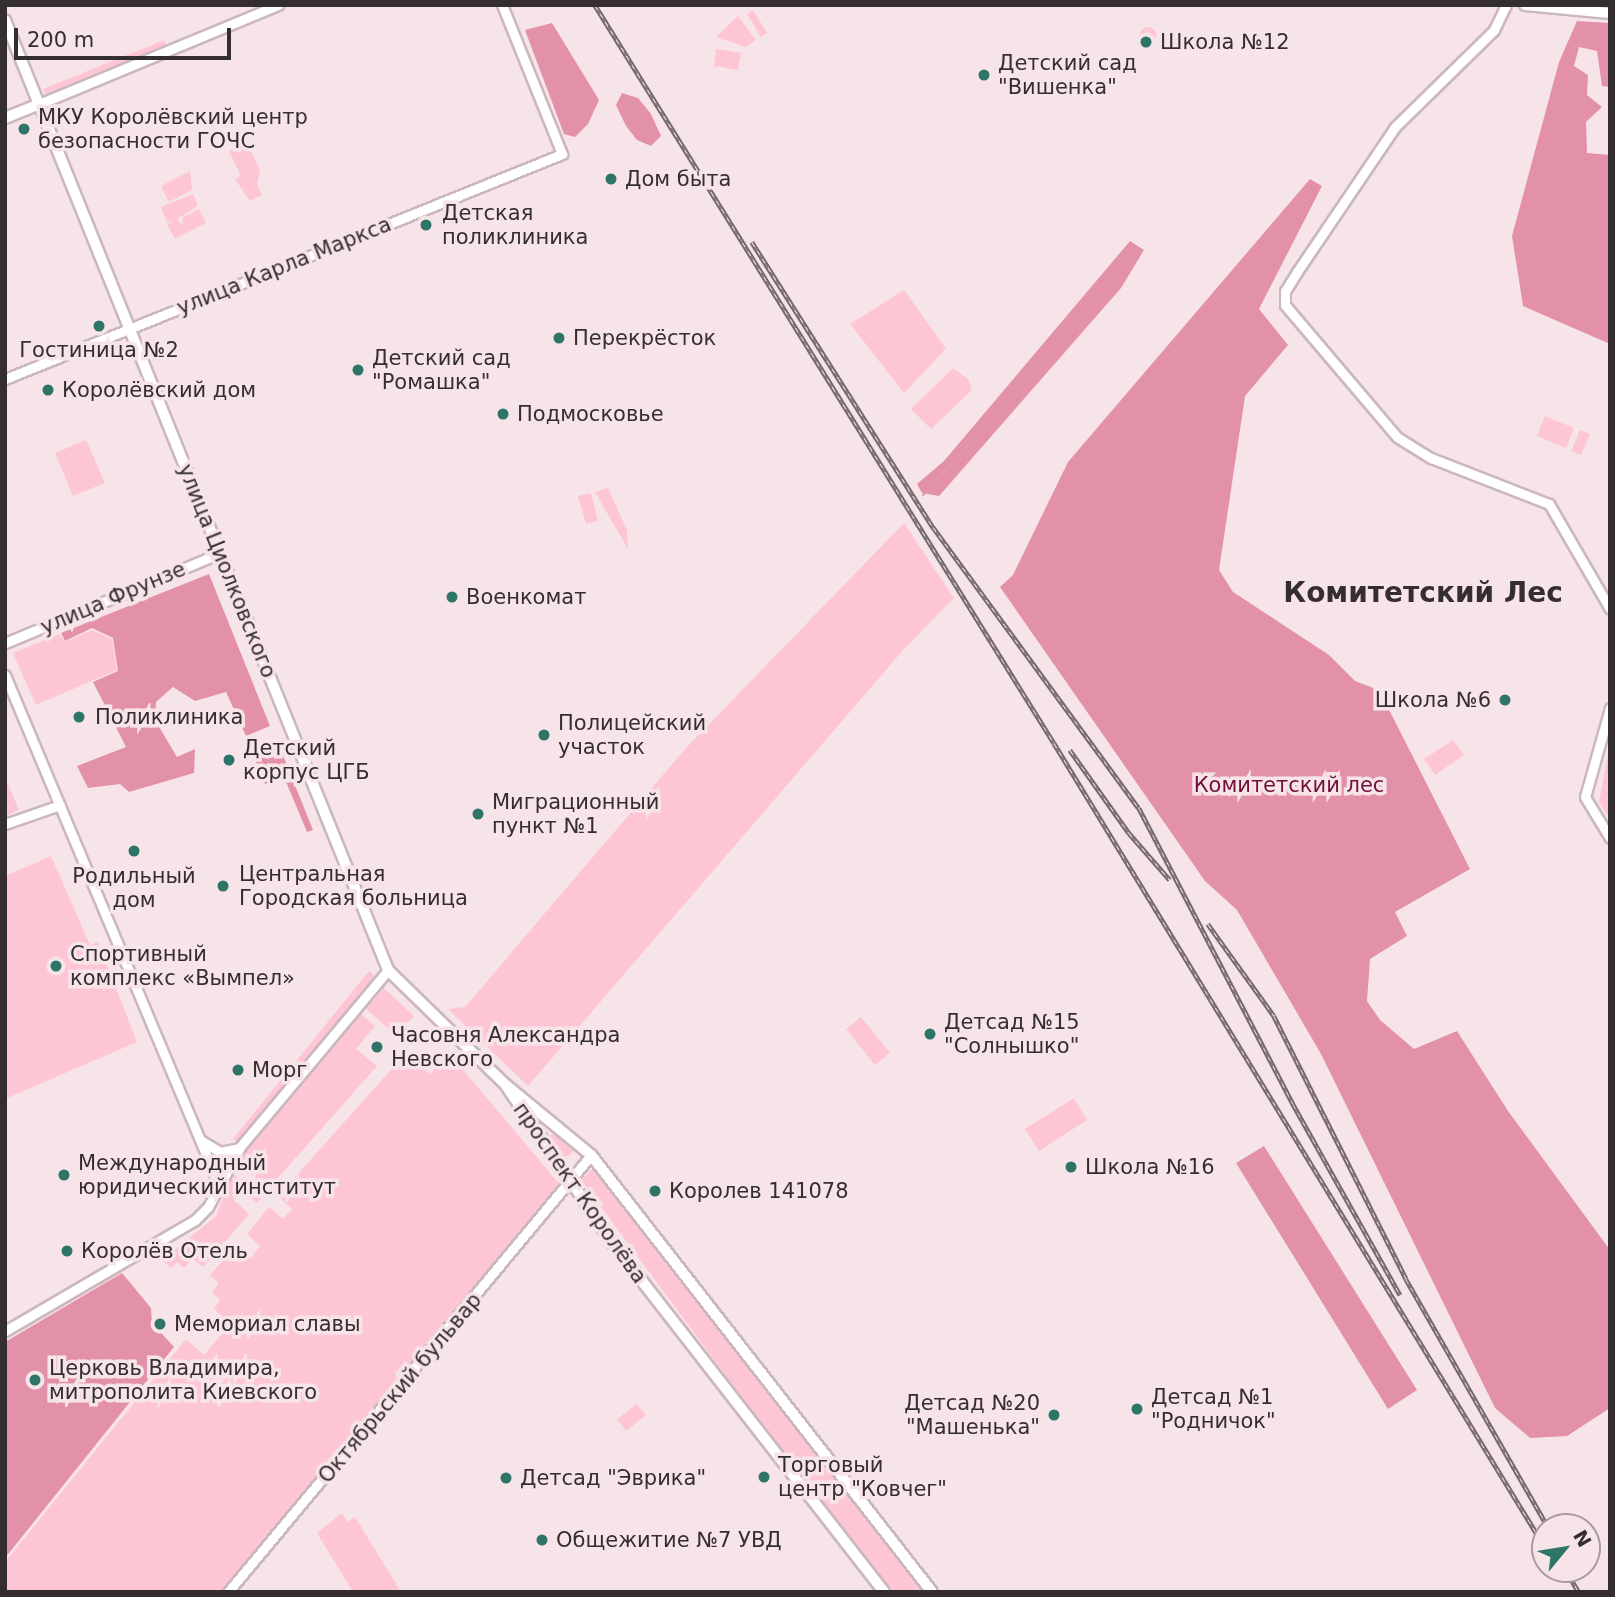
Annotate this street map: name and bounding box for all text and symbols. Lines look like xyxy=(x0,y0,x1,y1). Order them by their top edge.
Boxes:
scale bar xyxy=(18,14,234,58)
text: 200 m xyxy=(27,28,94,52)
place label: Школа №12 xyxy=(1160,29,1290,55)
marker: Школа №12 xyxy=(1138,34,1154,50)
place label: Детский сад "Вишенка" xyxy=(998,50,1137,100)
marker: Детский сад "Вишенка" xyxy=(976,67,992,83)
place label: МКУ Королёвский центр безопасности ГОЧС xyxy=(38,104,308,154)
marker: МКУ Королёвский центр безопасности ГОЧС xyxy=(16,121,32,137)
place label: Дом быта xyxy=(625,166,731,192)
marker: Дом быта xyxy=(603,171,619,187)
place label: Детская поликлиника xyxy=(442,200,588,250)
street label: улица Карла Маркса xyxy=(173,211,395,321)
marker: Детская поликлиника xyxy=(416,215,436,235)
marker: Гостиница №2 xyxy=(91,318,107,334)
place label: Перекрёсток xyxy=(573,325,716,351)
marker: Перекрёсток xyxy=(551,330,567,346)
place label: Гостиница №2 xyxy=(19,337,179,363)
place label: Детский сад "Ромашка" xyxy=(372,345,511,395)
marker: Детский сад "Ромашка" xyxy=(350,362,366,378)
place label: Королёвский дом xyxy=(62,377,256,403)
marker: Королёвский дом xyxy=(40,382,56,398)
place label: Подмосковье xyxy=(517,401,664,427)
marker: Подмосковье xyxy=(495,406,511,422)
street label: улица Циолковского xyxy=(173,460,281,682)
street label: улица Фрунзе xyxy=(37,556,189,640)
district label: Комитетский Лес xyxy=(1283,576,1563,610)
place label: Военкомат xyxy=(466,584,586,610)
marker: Военкомат xyxy=(444,589,460,605)
place label: Школа №6 xyxy=(1375,687,1491,713)
marker: Школа №6 xyxy=(1497,692,1513,708)
place label: Поликлиника xyxy=(95,704,243,730)
marker: Поликлиника xyxy=(69,707,89,727)
place label: Полицейский участок xyxy=(558,710,706,760)
marker: Полицейский участок xyxy=(536,727,552,743)
place label: Детский корпус ЦГБ xyxy=(243,735,370,785)
marker: Детский корпус ЦГБ xyxy=(221,752,237,768)
park label: Комитетский лес xyxy=(1194,772,1384,798)
place label: Миграционный пункт №1 xyxy=(492,789,659,839)
marker: Миграционный пункт №1 xyxy=(470,806,486,822)
marker: Родильный дом xyxy=(124,841,144,861)
place label: Центральная Городская больница xyxy=(239,861,468,911)
place label: Родильный дом xyxy=(72,863,196,913)
marker: Центральная Городская больница xyxy=(213,876,233,896)
place label: Спортивный комплекс «Вымпел» xyxy=(70,941,295,991)
marker: Спортивный комплекс «Вымпел» xyxy=(48,958,64,974)
place label: Детсад №15 "Солнышко" xyxy=(944,1009,1080,1059)
place label: Часовня Александра Невского xyxy=(391,1022,620,1072)
marker: Детсад №15 "Солнышко" xyxy=(922,1026,938,1042)
marker: Часовня Александра Невского xyxy=(369,1039,385,1055)
place label: Морг xyxy=(252,1057,307,1083)
marker: Морг xyxy=(230,1062,246,1078)
street label: проспект Королёва xyxy=(508,1098,652,1288)
place label: Международный юридический институт xyxy=(78,1150,336,1200)
place label: Школа №16 xyxy=(1085,1154,1215,1180)
marker: Школа №16 xyxy=(1063,1159,1079,1175)
marker: Международный юридический институт xyxy=(56,1167,72,1183)
place label: Королев 141078 xyxy=(669,1178,848,1204)
marker: Королев 141078 xyxy=(647,1183,663,1199)
place label: Королёв Отель xyxy=(81,1238,248,1264)
marker: Королёв Отель xyxy=(59,1243,75,1259)
street label: Октябрьский бульвар xyxy=(313,1288,487,1488)
place label: Мемориал славы xyxy=(174,1311,360,1337)
marker: Мемориал славы xyxy=(152,1316,168,1332)
place label: Церковь Владимира, митрополита Киевского xyxy=(49,1355,317,1405)
marker: Церковь Владимира, митрополита Киевского xyxy=(27,1372,43,1388)
place label: Детсад №1 "Родничок" xyxy=(1151,1384,1276,1434)
place label: Детсад №20 "Машенька" xyxy=(904,1390,1040,1440)
marker: Детсад №1 "Родничок" xyxy=(1129,1401,1145,1417)
marker: Детсад №20 "Машенька" xyxy=(1046,1407,1062,1423)
place label: Торговый центр "Ковчег" xyxy=(778,1452,947,1502)
place label: Детсад "Эврика" xyxy=(520,1465,706,1491)
marker: Торговый центр "Ковчег" xyxy=(756,1469,772,1485)
marker: Детсад "Эврика" xyxy=(498,1470,514,1486)
north arrow xyxy=(1531,1513,1601,1583)
text: N xyxy=(1569,1526,1596,1551)
place label: Общежитие №7 УВД xyxy=(556,1527,782,1553)
marker: Общежитие №7 УВД xyxy=(534,1532,550,1548)

